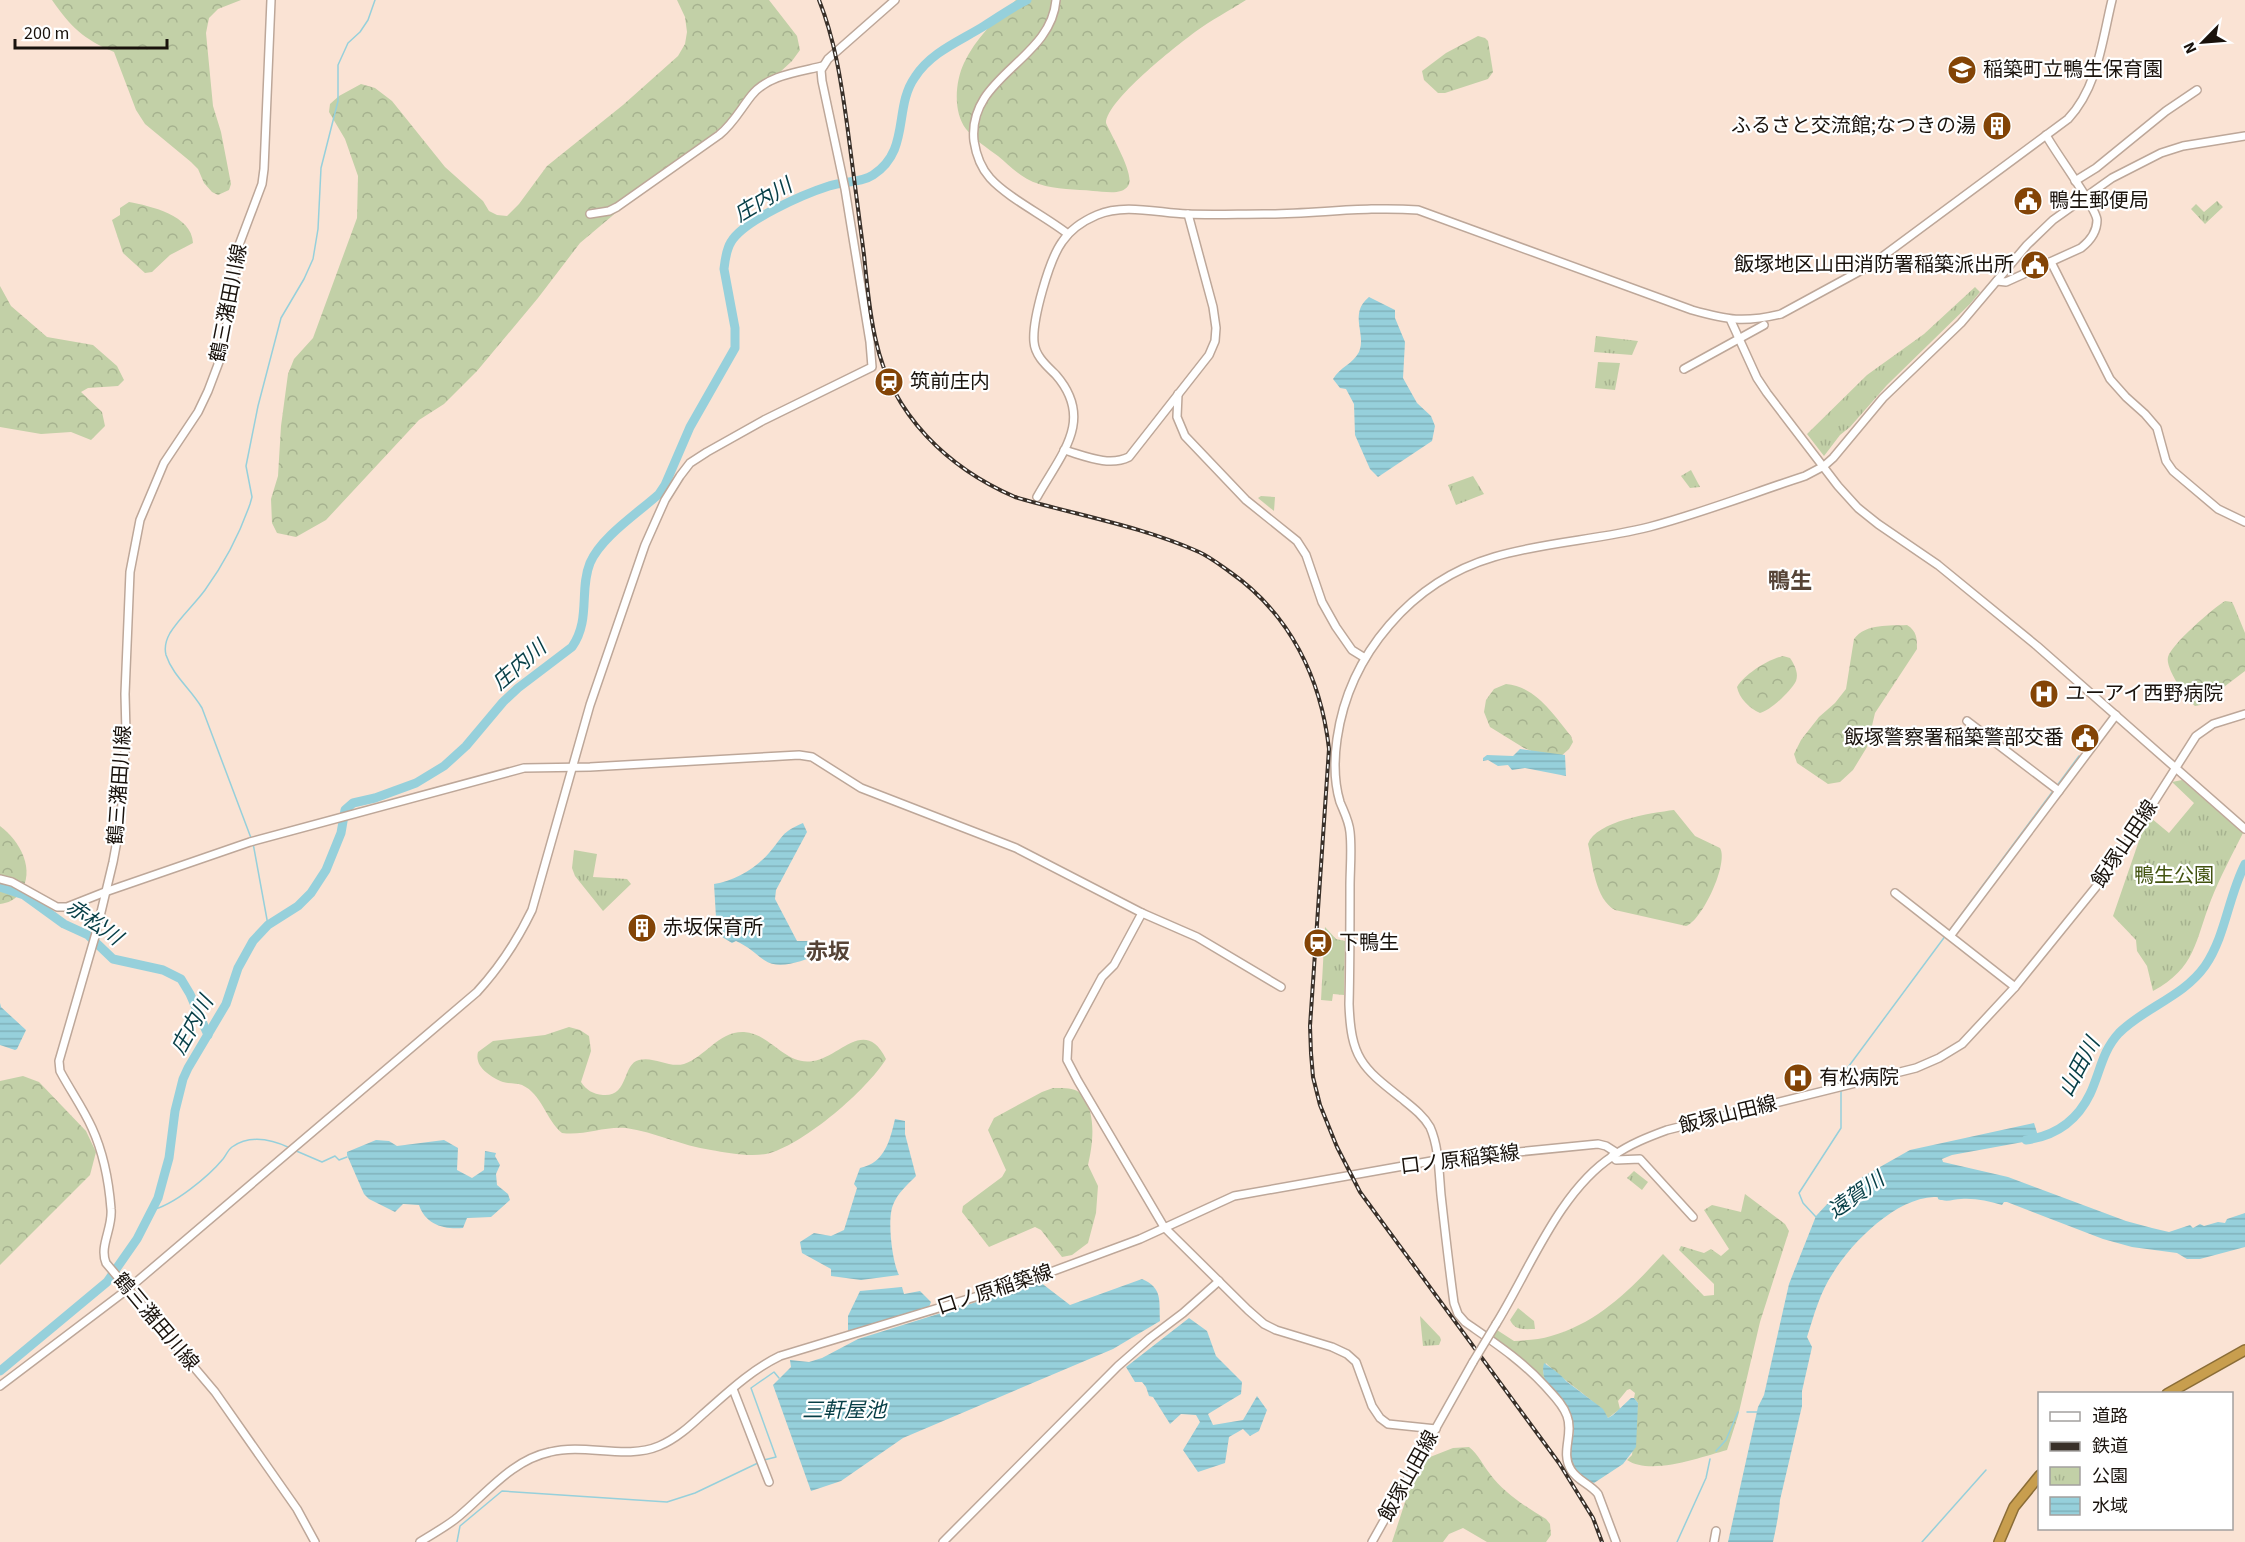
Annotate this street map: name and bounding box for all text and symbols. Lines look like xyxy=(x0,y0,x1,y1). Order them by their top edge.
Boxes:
scale bar xyxy=(15,12,166,50)
north arrow xyxy=(2173,12,2233,72)
text: 200 m xyxy=(24,21,69,46)
text: N xyxy=(2178,38,2203,57)
school or university icon: 稲築町立鴨生保育園 xyxy=(1946,54,1978,86)
place label: 稲築町立鴨生保育園 xyxy=(1983,56,2163,84)
building icon: ふるさと交流館;なつきの湯 xyxy=(1981,110,2013,142)
place label: ふるさと交流館;なつきの湯 xyxy=(1731,112,1976,140)
water label: 庄内川 xyxy=(728,170,799,229)
public building icon: 鴨生郵便局 xyxy=(2012,185,2044,217)
place label: 鴨生郵便局 xyxy=(2049,187,2149,215)
street label: 鶴三潴田川線 xyxy=(204,241,254,365)
public building icon: 飯塚地区山田消防署稲築派出所 xyxy=(2019,249,2051,281)
place label: 飯塚地区山田消防署稲築派出所 xyxy=(1734,251,2014,279)
station icon: 筑前庄内 xyxy=(873,366,905,398)
place label: 筑前庄内 xyxy=(910,368,990,396)
district label: 鴨生 xyxy=(1768,565,1812,597)
water label: 庄内川 xyxy=(485,632,554,697)
hospital icon: ユーアイ西野病院 xyxy=(2028,678,2060,710)
place label: ユーアイ西野病院 xyxy=(2065,680,2223,708)
public building icon: 飯塚警察署稲築警部交番 xyxy=(2069,722,2101,754)
street label: 鶴三潴田川線 xyxy=(102,724,138,846)
place label: 飯塚警察署稲築警部交番 xyxy=(1844,724,2064,752)
street label: 飯塚山田線 xyxy=(2085,795,2165,893)
park label: 鴨生公園 xyxy=(2134,862,2214,890)
water label: 赤松川 xyxy=(60,892,130,954)
building icon: 赤坂保育所 xyxy=(626,912,658,944)
place label: 赤坂保育所 xyxy=(663,914,763,942)
station icon: 下鴨生 xyxy=(1302,927,1334,959)
place label: 下鴨生 xyxy=(1339,929,1399,957)
district label: 赤坂 xyxy=(806,936,850,968)
water label: 庄内川 xyxy=(164,988,221,1060)
water label: 山田川 xyxy=(2051,1030,2108,1102)
hospital icon: 有松病院 xyxy=(1782,1062,1814,1094)
place label: 有松病院 xyxy=(1819,1064,1899,1092)
street label: 飯塚山田線 xyxy=(1676,1089,1780,1141)
street label: 口ノ原稲築線 xyxy=(1399,1139,1521,1181)
water label: 遠賀川 xyxy=(1822,1163,1892,1225)
street label: 口ノ原稲築線 xyxy=(934,1258,1056,1322)
street label: 鶴三潴田川線 xyxy=(107,1267,205,1377)
legend xyxy=(2038,1392,2233,1530)
water label: 三軒屋池 xyxy=(802,1395,888,1425)
text: 道路 xyxy=(2092,1404,2128,1429)
street label: 飯塚山田線 xyxy=(1373,1425,1445,1527)
text: 鉄道 xyxy=(2092,1434,2128,1459)
text: 公園 xyxy=(2092,1464,2128,1489)
text: 水域 xyxy=(2092,1494,2128,1519)

